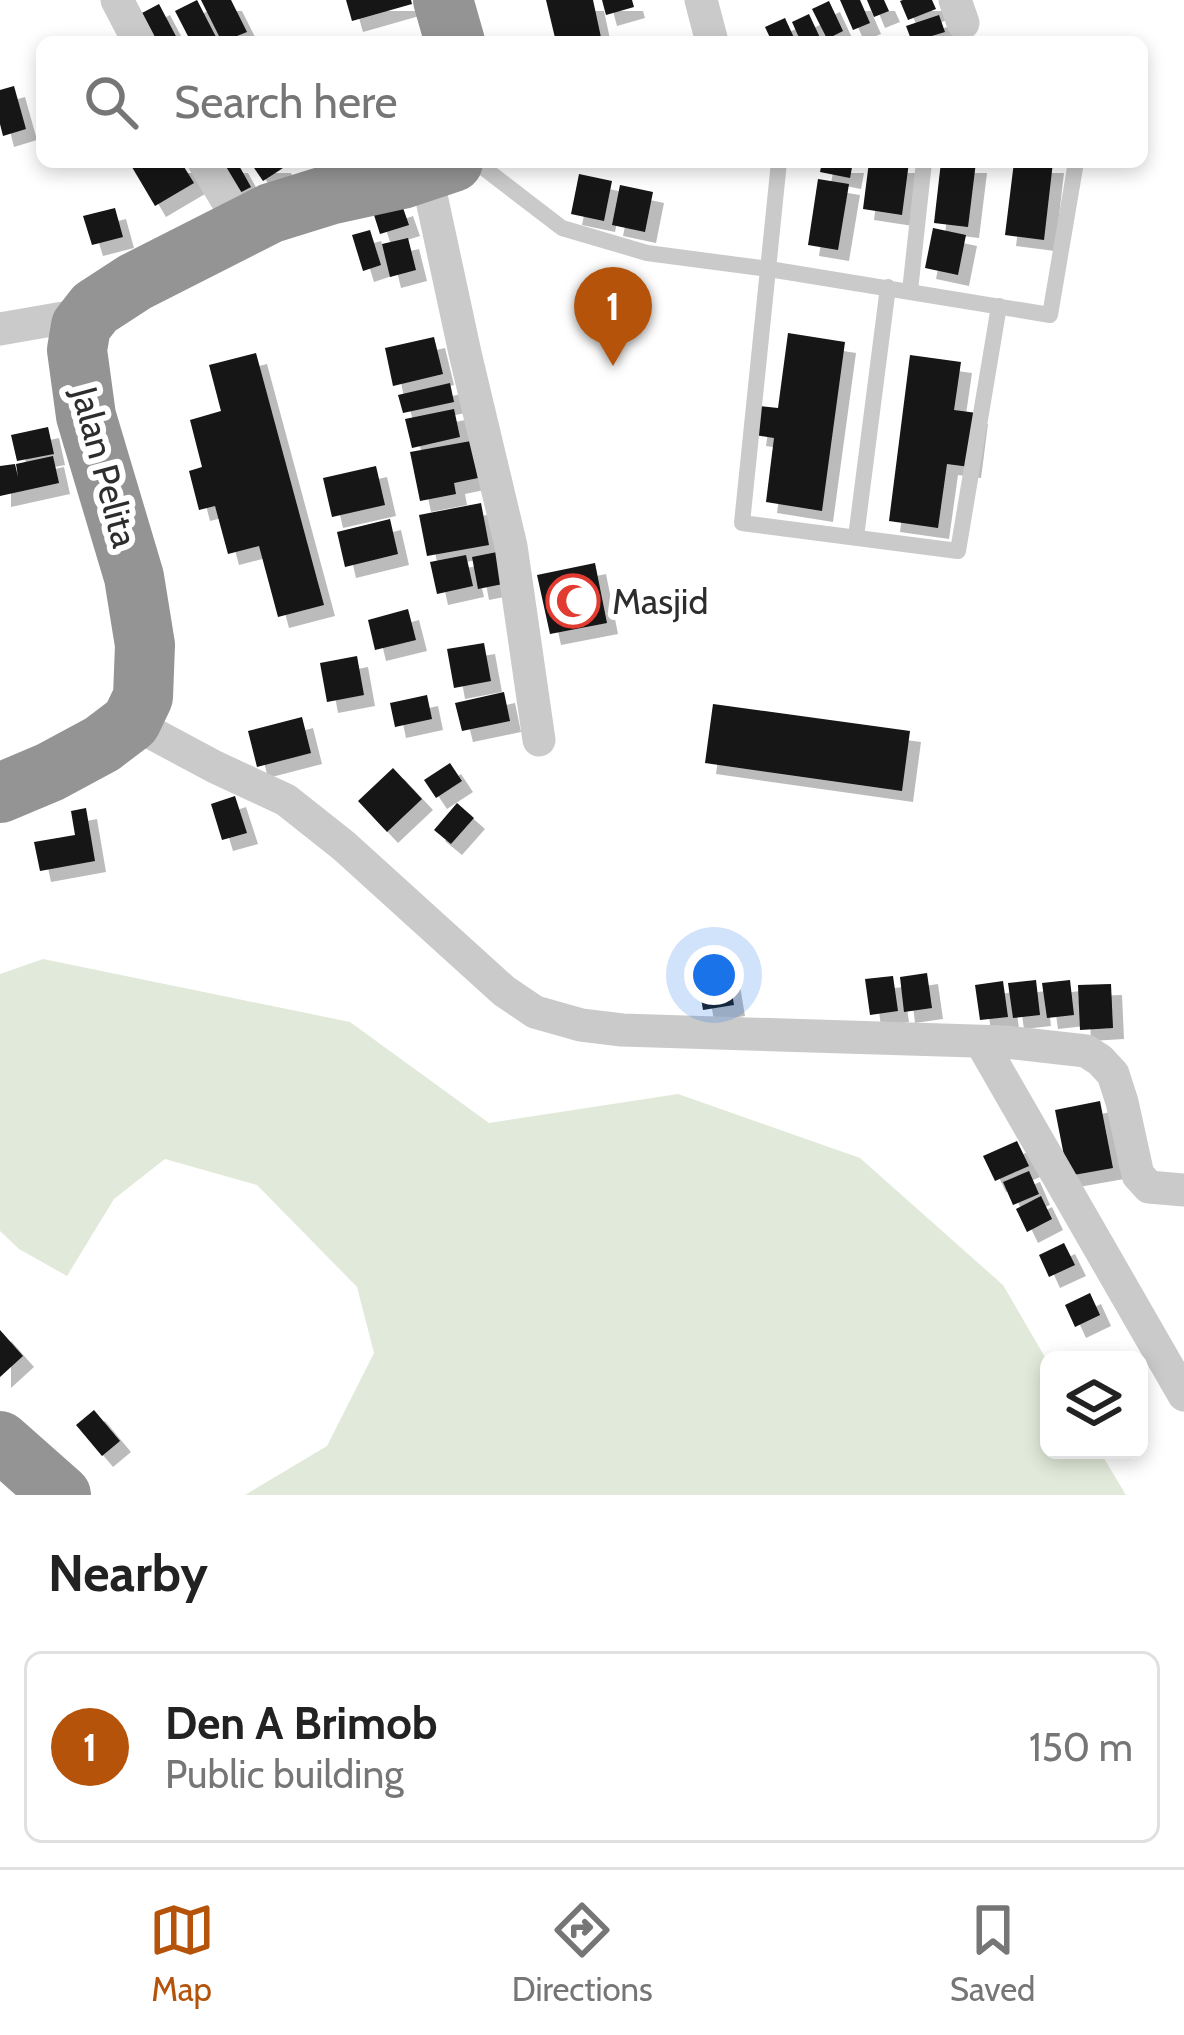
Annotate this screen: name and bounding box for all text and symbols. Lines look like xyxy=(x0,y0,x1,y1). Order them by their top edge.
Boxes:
search box xyxy=(36,36,1148,168)
icon: search xyxy=(78,69,144,135)
text: Search here xyxy=(174,75,398,129)
pin: 1 xyxy=(574,267,652,366)
street label: Jalan Pelita xyxy=(62,381,147,552)
mosque icon: Masjid xyxy=(545,573,601,629)
place label: Masjid xyxy=(612,579,708,623)
your location xyxy=(684,945,744,1005)
map controls xyxy=(1040,1351,1148,1459)
button: layers xyxy=(1040,1351,1148,1459)
text: Nearby xyxy=(48,1542,208,1604)
text: Den A Brimob xyxy=(165,1696,438,1750)
text: 1 xyxy=(83,1723,97,1771)
text: 150 m xyxy=(1029,1723,1133,1771)
text: Public building xyxy=(165,1750,404,1798)
tab: Map xyxy=(149,1897,215,2009)
tab: Directions xyxy=(512,1897,653,2009)
tab: Saved xyxy=(950,1897,1035,2009)

